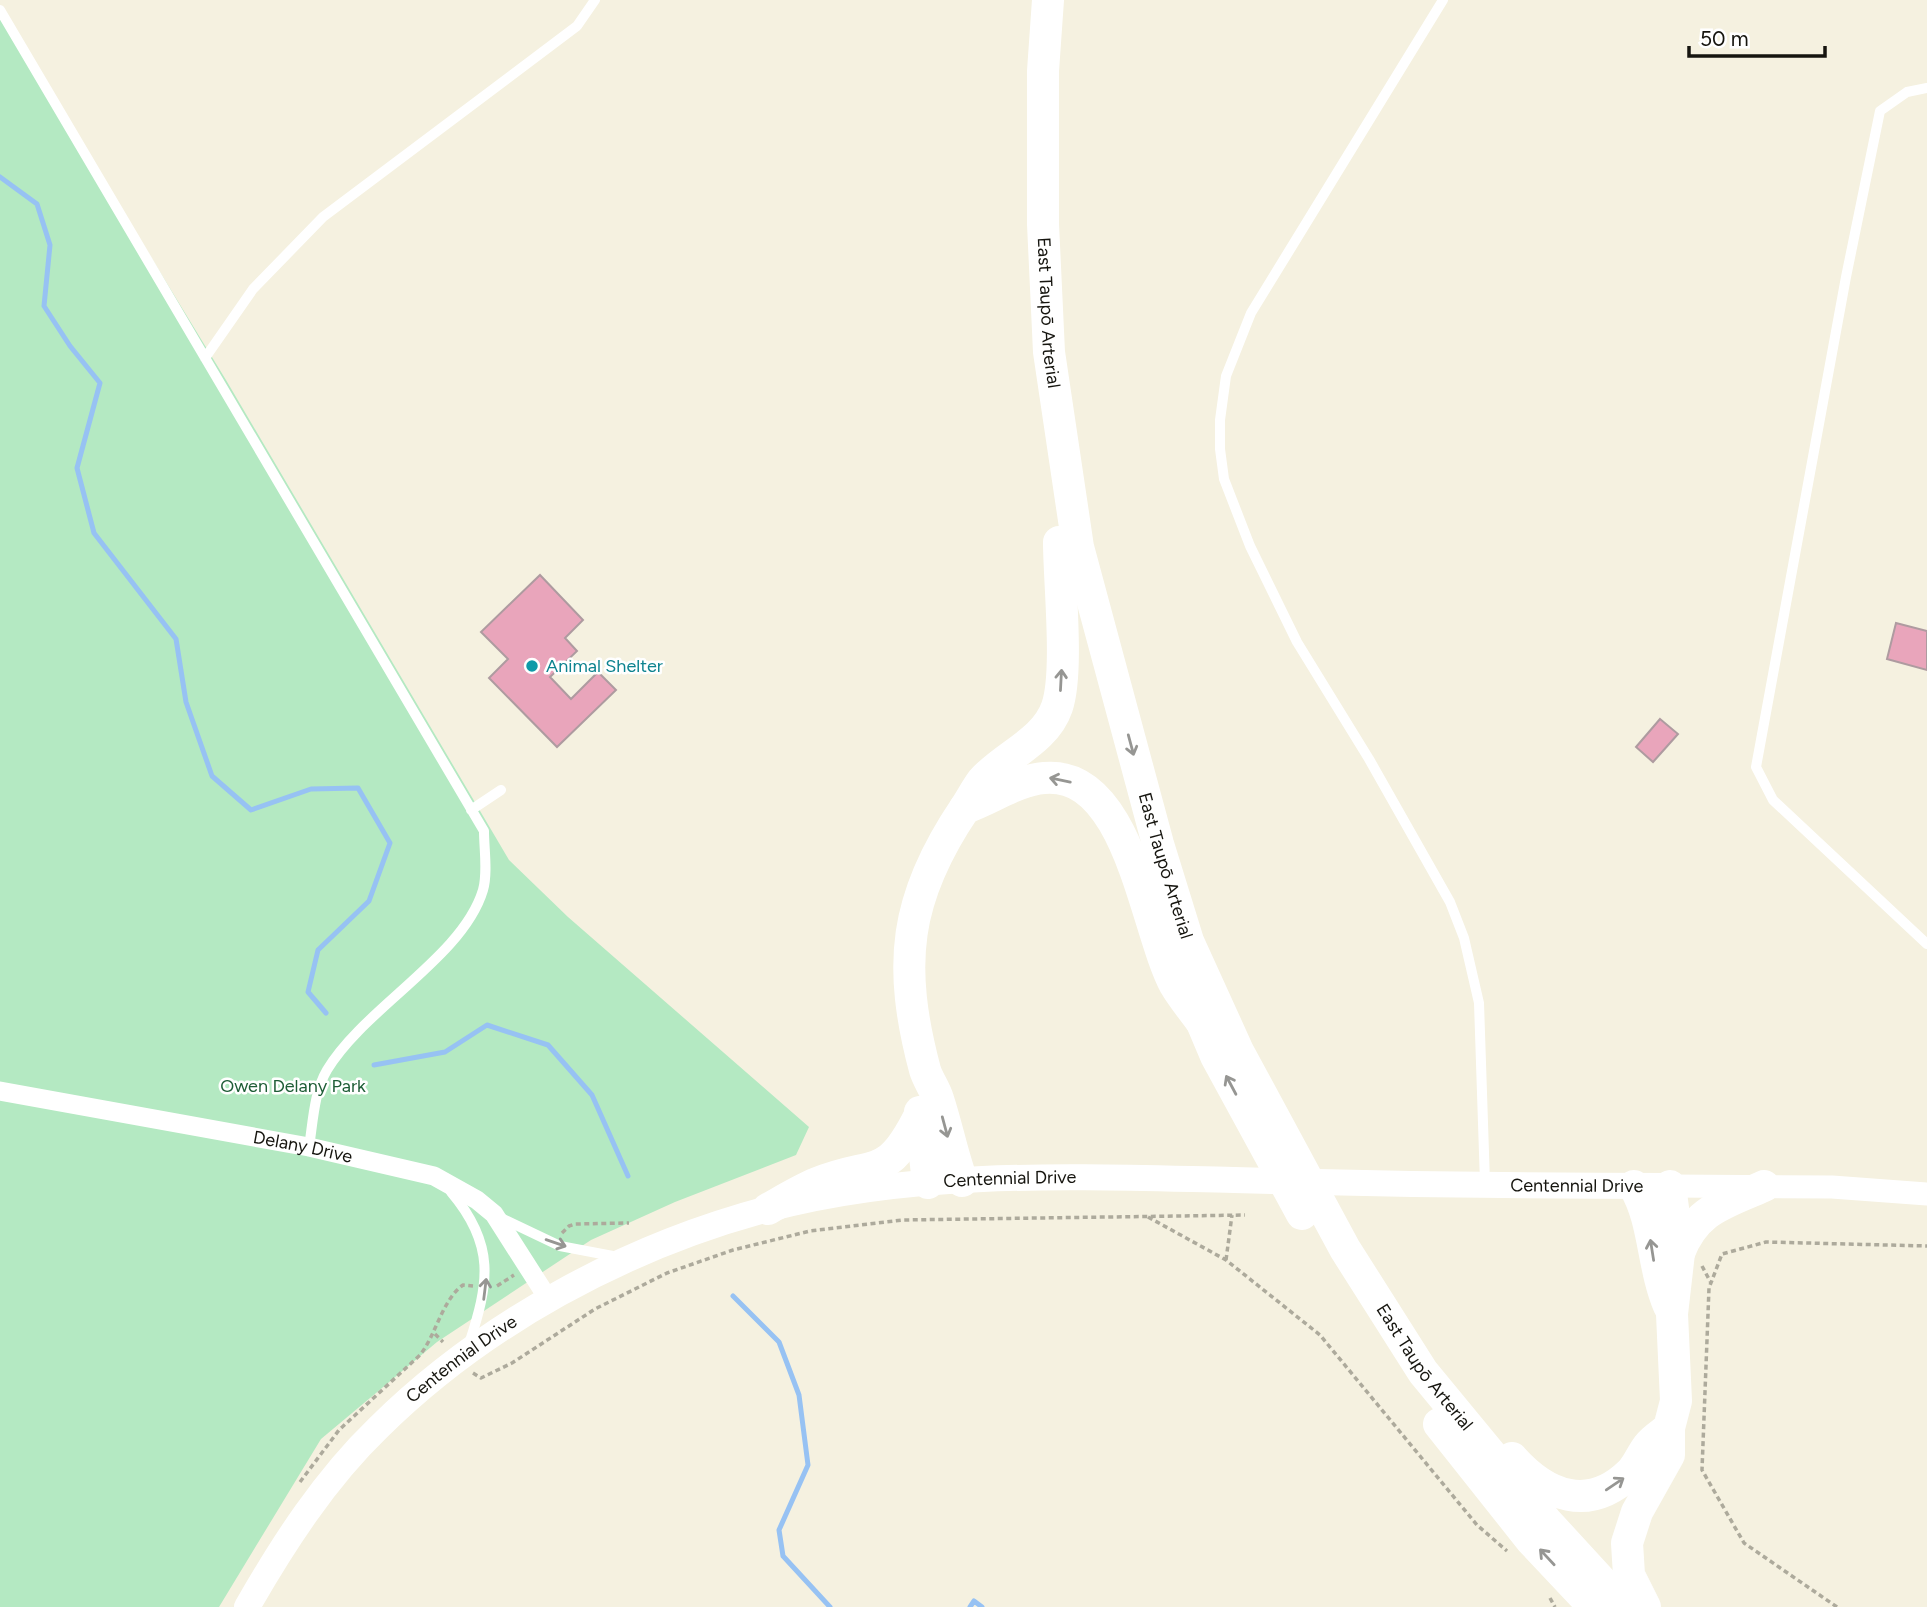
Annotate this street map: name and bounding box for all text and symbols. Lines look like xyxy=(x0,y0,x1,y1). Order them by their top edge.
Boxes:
scale bar xyxy=(1689,14,1826,58)
text: 50 m xyxy=(1700,26,1749,51)
street label: East Taupō Arterial xyxy=(1033,237,1065,390)
place label: Animal Shelter xyxy=(546,655,663,677)
marker: Animal Shelter xyxy=(524,658,540,674)
one-way arrow xyxy=(1054,669,1067,692)
one-way arrow xyxy=(1125,733,1138,756)
one-way arrow xyxy=(1049,773,1072,787)
street label: East Taupō Arterial xyxy=(1134,790,1198,942)
park label: Owen Delany Park xyxy=(220,1075,366,1097)
one-way arrow xyxy=(1223,1075,1237,1095)
one-way arrow xyxy=(940,1115,953,1137)
street label: Delany Drive xyxy=(251,1126,355,1168)
street label: Centennial Drive xyxy=(943,1166,1076,1192)
street label: Centennial Drive xyxy=(1510,1174,1643,1197)
one-way arrow xyxy=(544,1238,566,1251)
one-way arrow xyxy=(1645,1239,1658,1262)
one-way arrow xyxy=(478,1278,491,1301)
street label: East Taupō Arterial xyxy=(1371,1300,1478,1435)
street label: Centennial Drive xyxy=(401,1310,521,1408)
one-way arrow xyxy=(1605,1477,1624,1491)
one-way arrow xyxy=(1539,1549,1556,1566)

